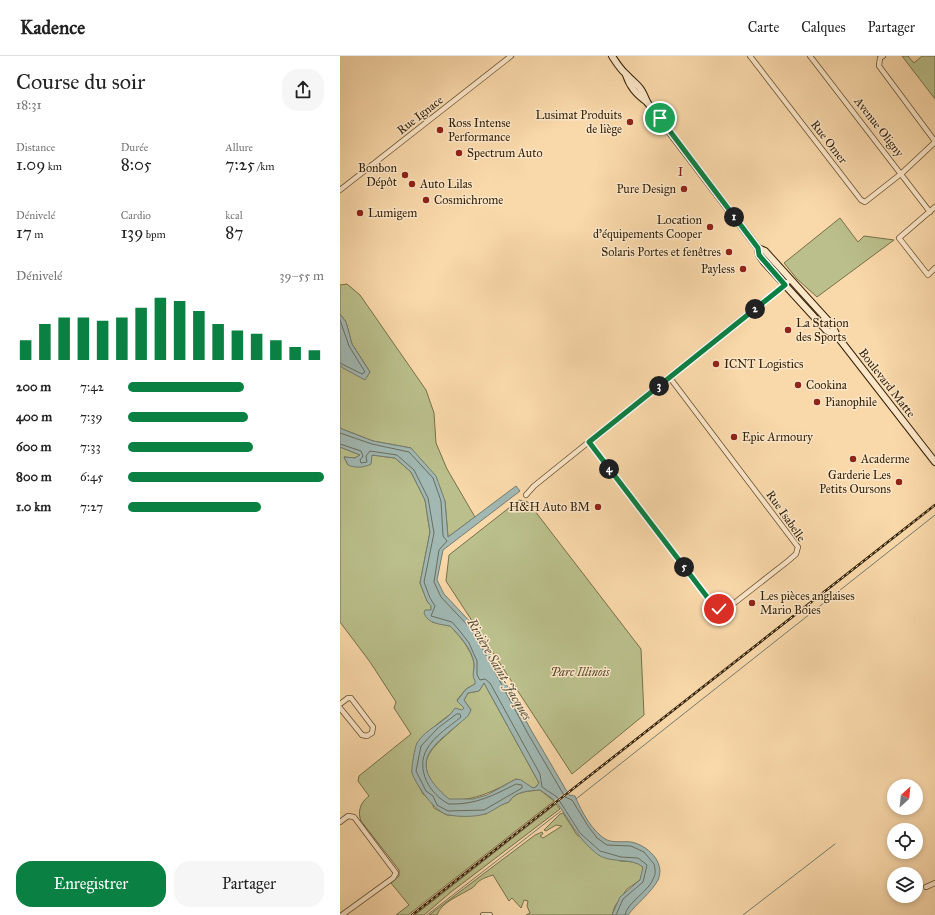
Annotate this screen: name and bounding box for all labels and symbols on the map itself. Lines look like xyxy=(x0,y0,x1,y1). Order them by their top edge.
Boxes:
street label: Rue Ignace xyxy=(394,93,446,138)
street label: Avenue Oligny xyxy=(850,94,907,161)
pin xyxy=(643,101,677,135)
place label: Lusimat Produits de liège xyxy=(535,108,622,137)
place label: Ross Intense Performance xyxy=(448,116,511,144)
marker: Lusimat Produits de liège xyxy=(625,117,635,127)
street label: Rue Omer xyxy=(808,118,851,167)
marker: Ross Intense Performance xyxy=(435,125,445,135)
place label: Spectrum Auto xyxy=(467,146,543,160)
marker: Spectrum Auto xyxy=(454,148,464,158)
place label: Bonbon Dépôt xyxy=(358,161,398,189)
district label: I xyxy=(678,164,684,180)
marker: Bonbon Dépôt xyxy=(400,170,410,180)
place label: Auto Lilas xyxy=(419,177,472,191)
marker: Auto Lilas xyxy=(407,179,417,189)
place label: Pure Design xyxy=(617,182,676,197)
marker: Pure Design xyxy=(679,184,689,194)
place label: Cosmichrome xyxy=(434,193,503,207)
marker: Cosmichrome xyxy=(421,195,431,205)
place label: Lumigem xyxy=(368,206,417,221)
pin: 1 xyxy=(724,207,744,227)
marker: Lumigem xyxy=(355,208,365,218)
place label: Location d'équipements Cooper xyxy=(593,213,702,242)
marker: Location d'équipements Cooper xyxy=(705,222,715,232)
place label: Solaris Portes et fenêtres xyxy=(601,245,721,259)
marker: Solaris Portes et fenêtres xyxy=(724,247,734,257)
place label: Payless xyxy=(701,262,735,276)
marker: Payless xyxy=(738,264,748,274)
pin: 2 xyxy=(745,299,765,319)
place label: La Station des Sports xyxy=(796,316,849,344)
marker: La Station des Sports xyxy=(783,325,793,335)
street label: Boulevard Matte xyxy=(856,346,918,420)
place label: ICNT Logistics xyxy=(724,357,803,372)
marker: ICNT Logistics xyxy=(711,359,721,369)
pin: 3 xyxy=(649,376,669,396)
place label: Cookina xyxy=(806,378,848,392)
marker: Cookina xyxy=(793,380,803,390)
place label: Pianophile xyxy=(825,395,877,409)
marker: Pianophile xyxy=(812,397,822,407)
place label: Epic Armoury xyxy=(742,430,813,444)
marker: Epic Armoury xyxy=(729,432,739,442)
place label: Acaderme xyxy=(860,452,910,466)
marker: Acaderme xyxy=(848,454,858,464)
pin: 4 xyxy=(599,459,619,479)
place label: Garderie Les Petits Oursons xyxy=(819,468,891,496)
marker: Garderie Les Petits Oursons xyxy=(894,477,904,487)
street label: Rue Isabelle xyxy=(763,488,809,544)
place label: H&H Auto BM xyxy=(509,500,590,514)
marker: H&H Auto BM xyxy=(593,502,603,512)
pin: 5 xyxy=(674,557,694,577)
place label: Les pièces anglaises Mario Boies xyxy=(760,589,855,617)
pin xyxy=(702,592,736,626)
marker: Les pièces anglaises Mario Boies xyxy=(747,598,757,608)
water label: Rivière Saint-Jacques xyxy=(463,615,535,723)
park label: Parc Illinois xyxy=(550,665,610,679)
north arrow xyxy=(887,779,923,815)

